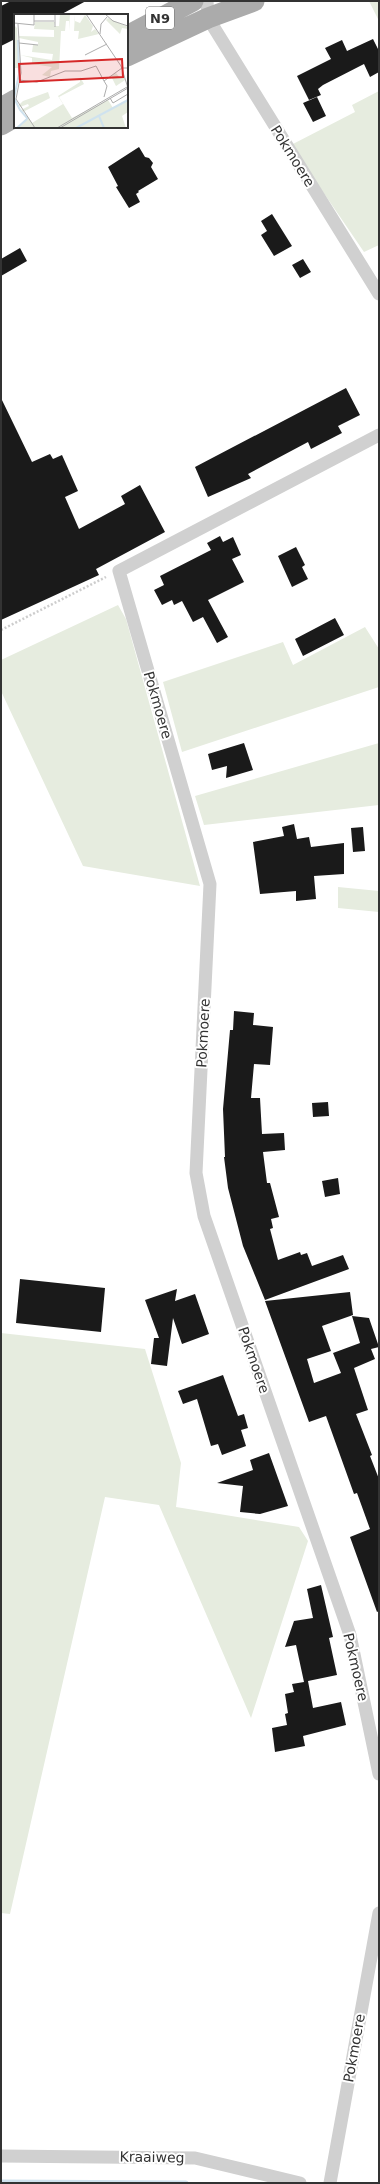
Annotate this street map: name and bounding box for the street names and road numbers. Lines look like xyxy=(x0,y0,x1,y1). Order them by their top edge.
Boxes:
road number: N9 xyxy=(146,7,174,29)
street label: Pokmoere xyxy=(268,122,318,190)
street label: Pokmoere xyxy=(141,669,175,741)
street label: Pokmoere xyxy=(193,998,213,1068)
street label: Pokmoere xyxy=(235,1325,273,1395)
street label: Pokmoere xyxy=(340,1631,372,1703)
street label: Pokmoere xyxy=(340,2012,368,2084)
street label: Kraaiweg xyxy=(119,2148,185,2166)

